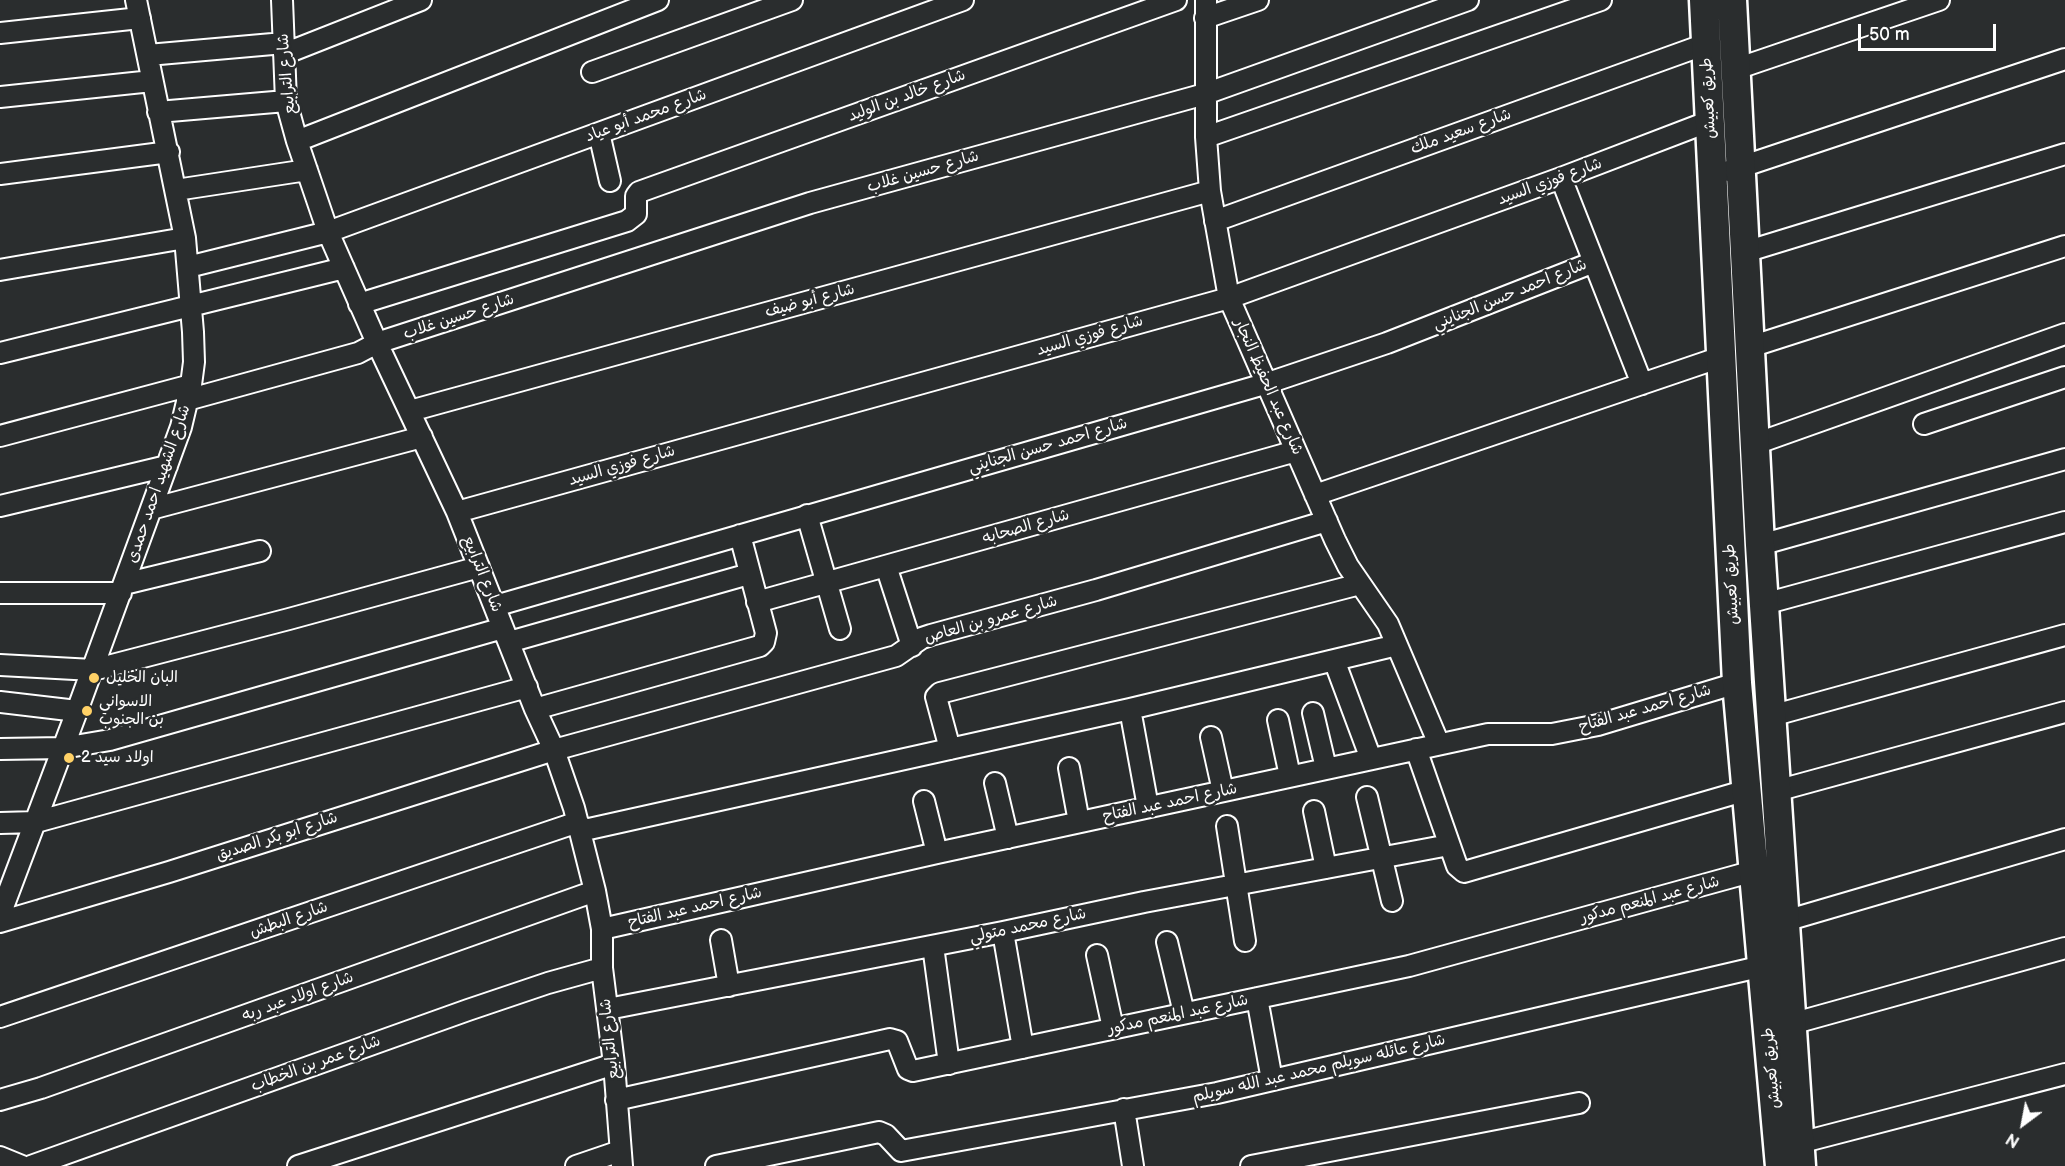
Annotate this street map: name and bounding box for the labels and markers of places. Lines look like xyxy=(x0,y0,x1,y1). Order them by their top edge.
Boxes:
place label: البان الخليل xyxy=(106,668,178,688)
marker: البان الخليل xyxy=(87,671,101,685)
place label: الاسواني بن الجنوب xyxy=(99,692,164,730)
marker: الاسواني بن الجنوب xyxy=(80,704,94,718)
place label: اولاد سيد 2 xyxy=(81,748,154,768)
marker: اولاد سيد 2 xyxy=(62,751,76,765)

